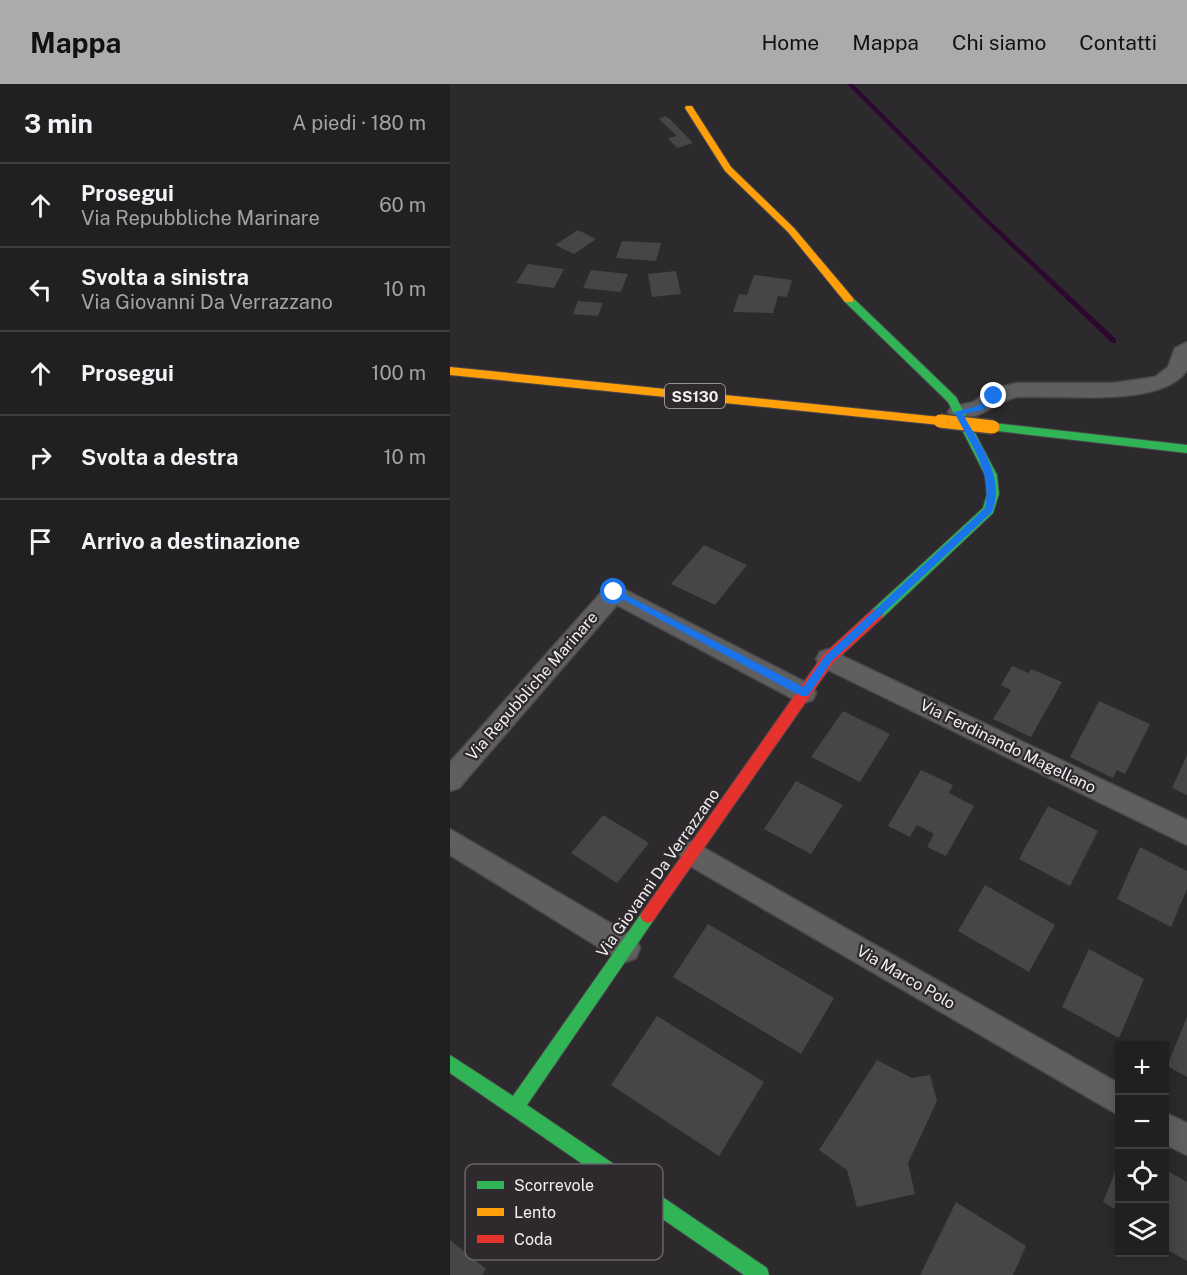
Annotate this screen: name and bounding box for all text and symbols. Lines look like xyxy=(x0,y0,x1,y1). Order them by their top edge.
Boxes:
text: Mappa xyxy=(30,26,121,59)
text: Home xyxy=(761,30,819,55)
text: Mappa xyxy=(852,30,919,55)
text: Chi siamo xyxy=(952,30,1046,55)
text: Contatti xyxy=(1079,30,1157,55)
text: 3 min xyxy=(24,108,93,139)
text: A piedi · 180 m xyxy=(292,111,426,135)
text: Prosegui xyxy=(81,180,174,206)
icon: ahead xyxy=(24,189,57,222)
text: 60 m xyxy=(379,193,426,217)
text: Via Repubbliche Marinare xyxy=(81,206,320,230)
text: Svolta a sinistra xyxy=(81,264,249,290)
icon: left xyxy=(24,273,57,306)
text: 10 m xyxy=(383,277,426,301)
text: Via Giovanni Da Verrazzano xyxy=(81,290,333,314)
icon: ahead xyxy=(24,357,57,390)
text: Prosegui xyxy=(81,360,174,386)
text: 100 m xyxy=(371,361,426,385)
route end xyxy=(980,382,1006,408)
road number: SS130 xyxy=(665,384,725,408)
icon: right xyxy=(24,441,57,474)
text: Svolta a destra xyxy=(81,444,238,470)
text: 10 m xyxy=(383,445,426,469)
icon: arrive xyxy=(24,525,57,558)
text: Arrivo a destinazione xyxy=(81,528,300,554)
route start xyxy=(600,578,626,604)
street label: Via Repubbliche Marinare xyxy=(462,608,602,764)
street label: Via Ferdinando Magellano xyxy=(917,695,1099,797)
street label: Via Giovanni Da Verrazzano xyxy=(592,785,724,961)
street label: Via Marco Polo xyxy=(853,941,959,1013)
map controls xyxy=(1115,1041,1169,1257)
button: + xyxy=(1115,1041,1169,1095)
button: − xyxy=(1115,1095,1169,1149)
button: locate xyxy=(1115,1149,1169,1203)
legend xyxy=(465,1164,663,1260)
text: Scorrevole xyxy=(514,1176,594,1195)
text: Lento xyxy=(514,1203,556,1222)
button: layers xyxy=(1115,1203,1169,1257)
text: Coda xyxy=(514,1230,552,1249)

